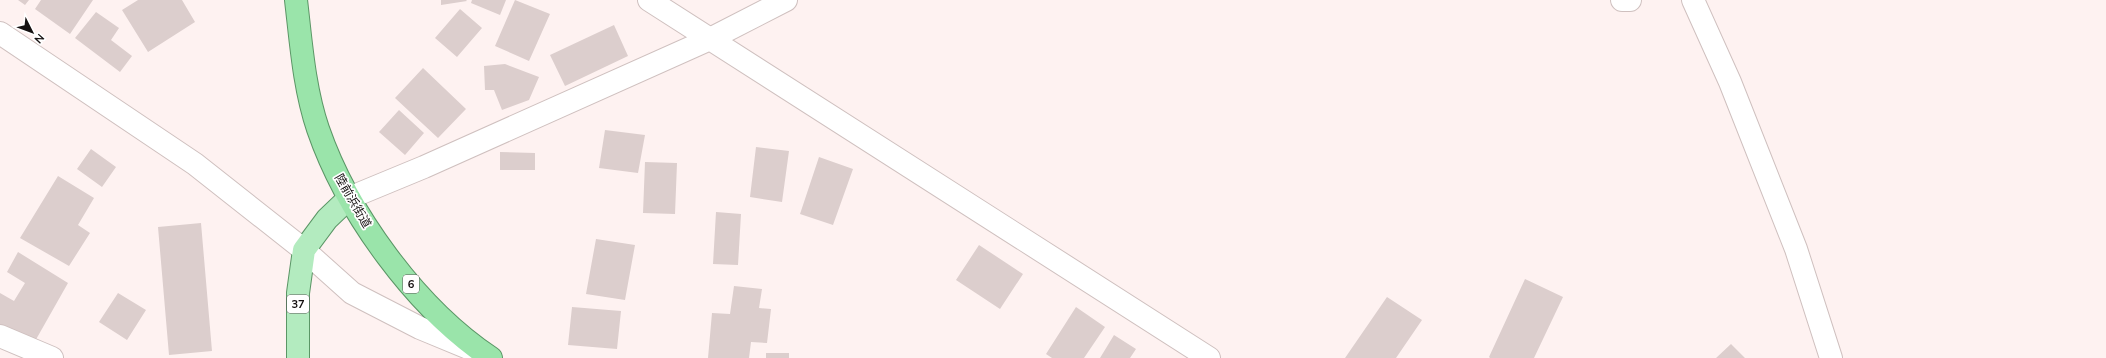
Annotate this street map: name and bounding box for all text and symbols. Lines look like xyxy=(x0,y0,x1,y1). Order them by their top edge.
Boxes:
north arrow xyxy=(12,12,52,52)
text: N xyxy=(31,31,47,46)
street label: 陸前浜街道 xyxy=(332,171,375,230)
road number: 6 xyxy=(403,275,419,293)
road number: 37 xyxy=(287,295,309,313)

